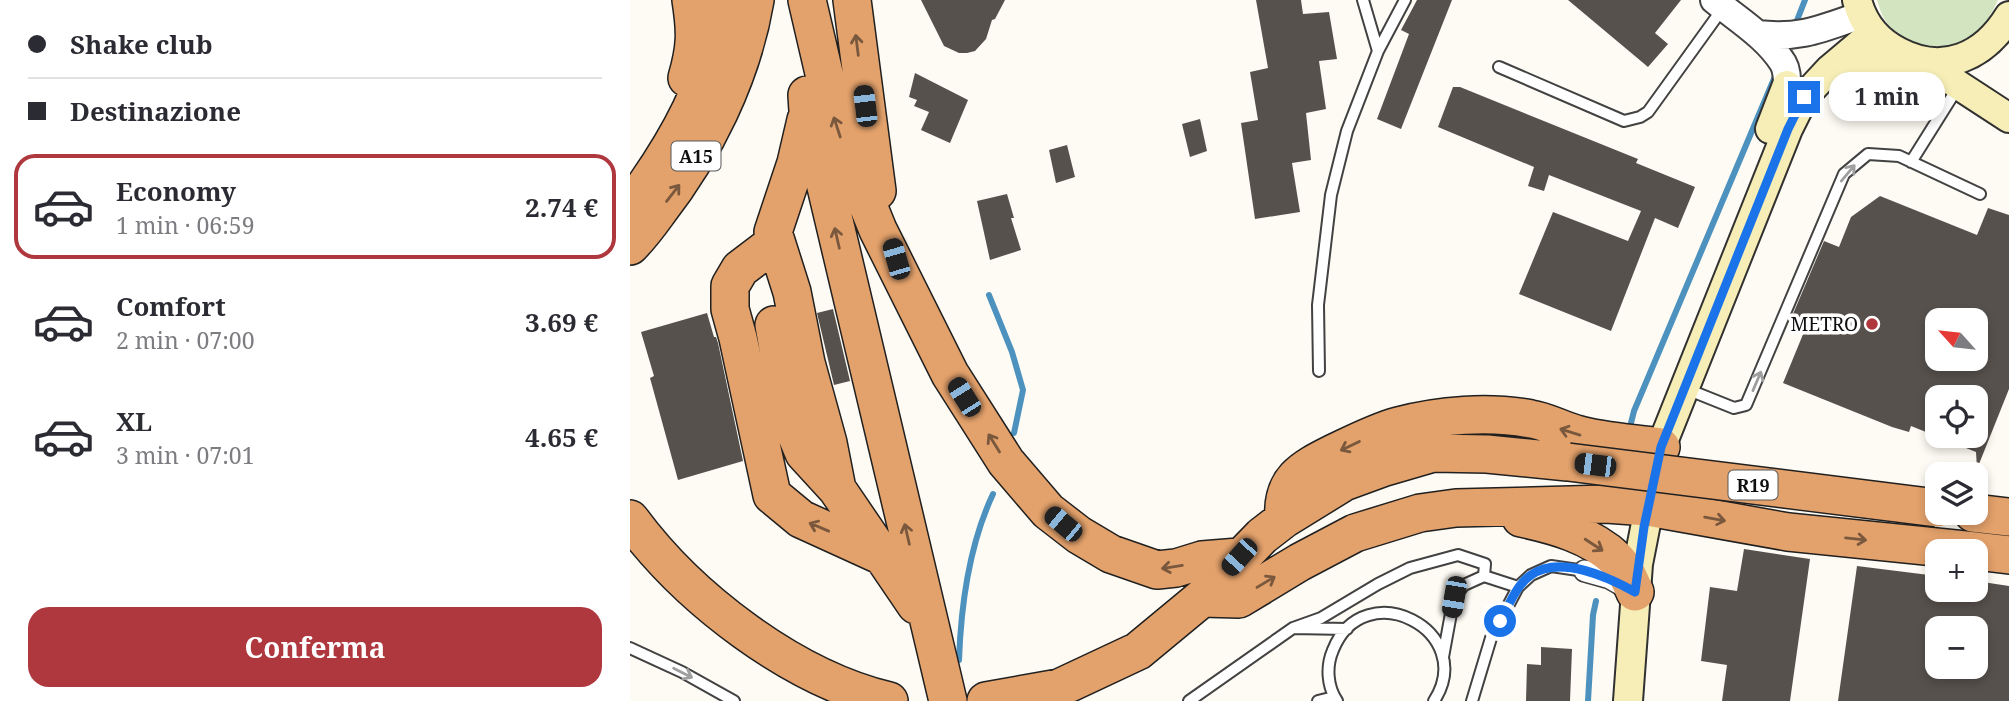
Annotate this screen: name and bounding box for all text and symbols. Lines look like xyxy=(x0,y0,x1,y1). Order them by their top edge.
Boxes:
text: Shake club xyxy=(70,26,213,62)
one-way arrow xyxy=(851,34,864,57)
callout: 1 min xyxy=(1828,72,1944,122)
text: 1 min xyxy=(1854,80,1920,112)
route end xyxy=(1788,81,1820,113)
car xyxy=(853,84,878,128)
text: Destinazione xyxy=(70,93,241,129)
one-way arrow xyxy=(830,116,843,138)
road number: A15 xyxy=(672,141,720,170)
one-way arrow xyxy=(1840,165,1855,183)
text: Economy xyxy=(116,173,236,209)
icon: car xyxy=(32,175,95,238)
one-way arrow xyxy=(665,184,680,202)
text: 2.74 € xyxy=(525,189,598,225)
text: 1 min · 06:59 xyxy=(116,209,254,241)
one-way arrow xyxy=(830,227,843,250)
car xyxy=(881,236,912,282)
text: Comfort xyxy=(116,288,226,324)
icon: car xyxy=(32,290,95,353)
text: 3.69 € xyxy=(525,304,598,340)
north arrow xyxy=(1925,308,1988,371)
map controls xyxy=(1925,308,1988,679)
place label: METRO xyxy=(1791,311,1858,337)
marker: METRO xyxy=(1864,316,1880,332)
text: 2 min · 07:00 xyxy=(116,324,254,356)
one-way arrow xyxy=(1751,371,1764,392)
car xyxy=(944,374,985,420)
button: locate xyxy=(1925,385,1988,448)
text: XL xyxy=(116,403,152,439)
icon: car xyxy=(32,405,95,468)
text: 4.65 € xyxy=(525,419,598,455)
one-way arrow xyxy=(1559,425,1581,438)
one-way arrow xyxy=(986,434,1000,454)
text: 3 min · 07:01 xyxy=(116,439,254,471)
one-way arrow xyxy=(1340,439,1361,453)
car xyxy=(1573,452,1618,478)
button: layers xyxy=(1925,462,1988,525)
road number: R19 xyxy=(1728,471,1778,500)
car xyxy=(1041,502,1086,546)
one-way arrow xyxy=(1703,513,1726,526)
one-way arrow xyxy=(808,520,830,533)
one-way arrow xyxy=(900,523,913,546)
one-way arrow xyxy=(1844,532,1867,545)
car xyxy=(1218,534,1261,580)
one-way arrow xyxy=(1583,538,1603,552)
button: + xyxy=(1925,539,1988,602)
one-way arrow xyxy=(1161,561,1184,574)
car xyxy=(1441,574,1468,620)
one-way arrow xyxy=(1256,575,1276,589)
route start xyxy=(1484,605,1516,637)
button: Conferma xyxy=(28,607,602,687)
button: − xyxy=(1925,616,1988,679)
one-way arrow xyxy=(672,667,693,680)

